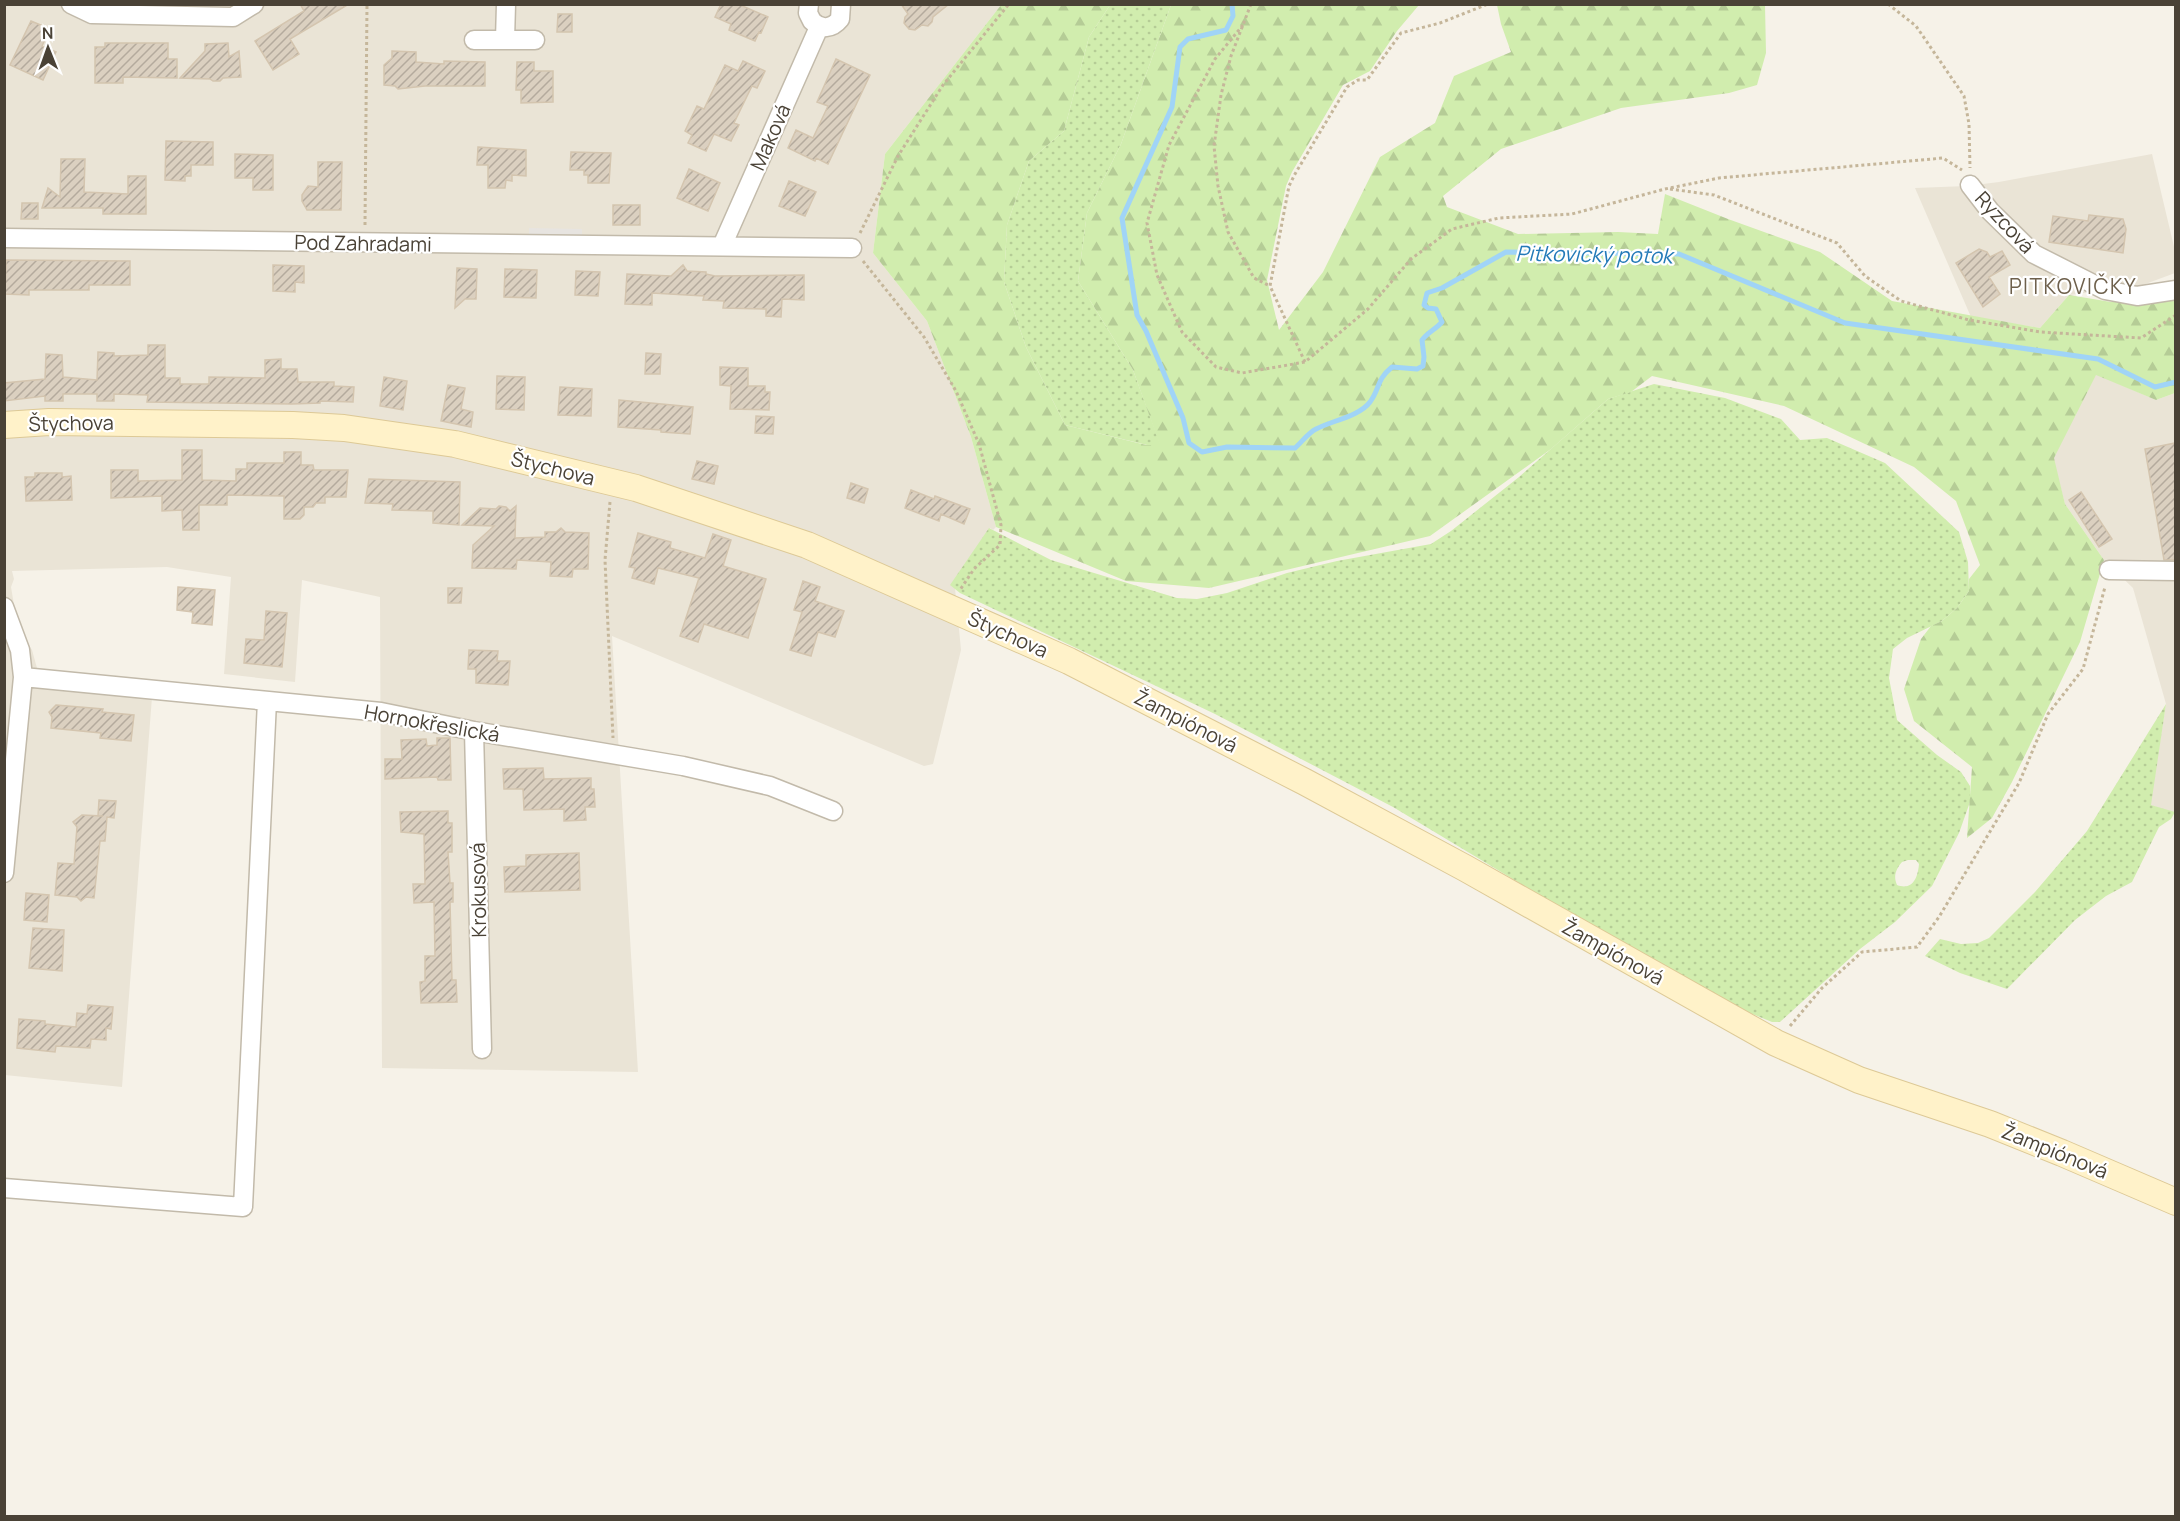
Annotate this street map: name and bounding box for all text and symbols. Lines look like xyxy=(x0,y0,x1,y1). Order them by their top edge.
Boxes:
north arrow xyxy=(18,18,78,78)
text: N xyxy=(42,22,54,44)
street label: Maková xyxy=(743,100,797,174)
street label: Ryzcová xyxy=(1969,185,2041,259)
street label: Pod Zahradami xyxy=(294,228,432,258)
water label: Pitkovický potok xyxy=(1515,239,1675,269)
district label: PITKOVIČKY xyxy=(2009,272,2137,300)
street label: Štychova xyxy=(28,409,114,437)
street label: Štychova xyxy=(508,445,598,491)
street label: Štychova xyxy=(964,604,1052,664)
street label: Žampiónová xyxy=(1130,683,1242,759)
street label: Hornokřeslická xyxy=(362,698,502,748)
street label: Krokusová xyxy=(464,842,492,938)
street label: Žampiónová xyxy=(1557,913,1669,991)
street label: Žampiónová xyxy=(1998,1117,2112,1185)

